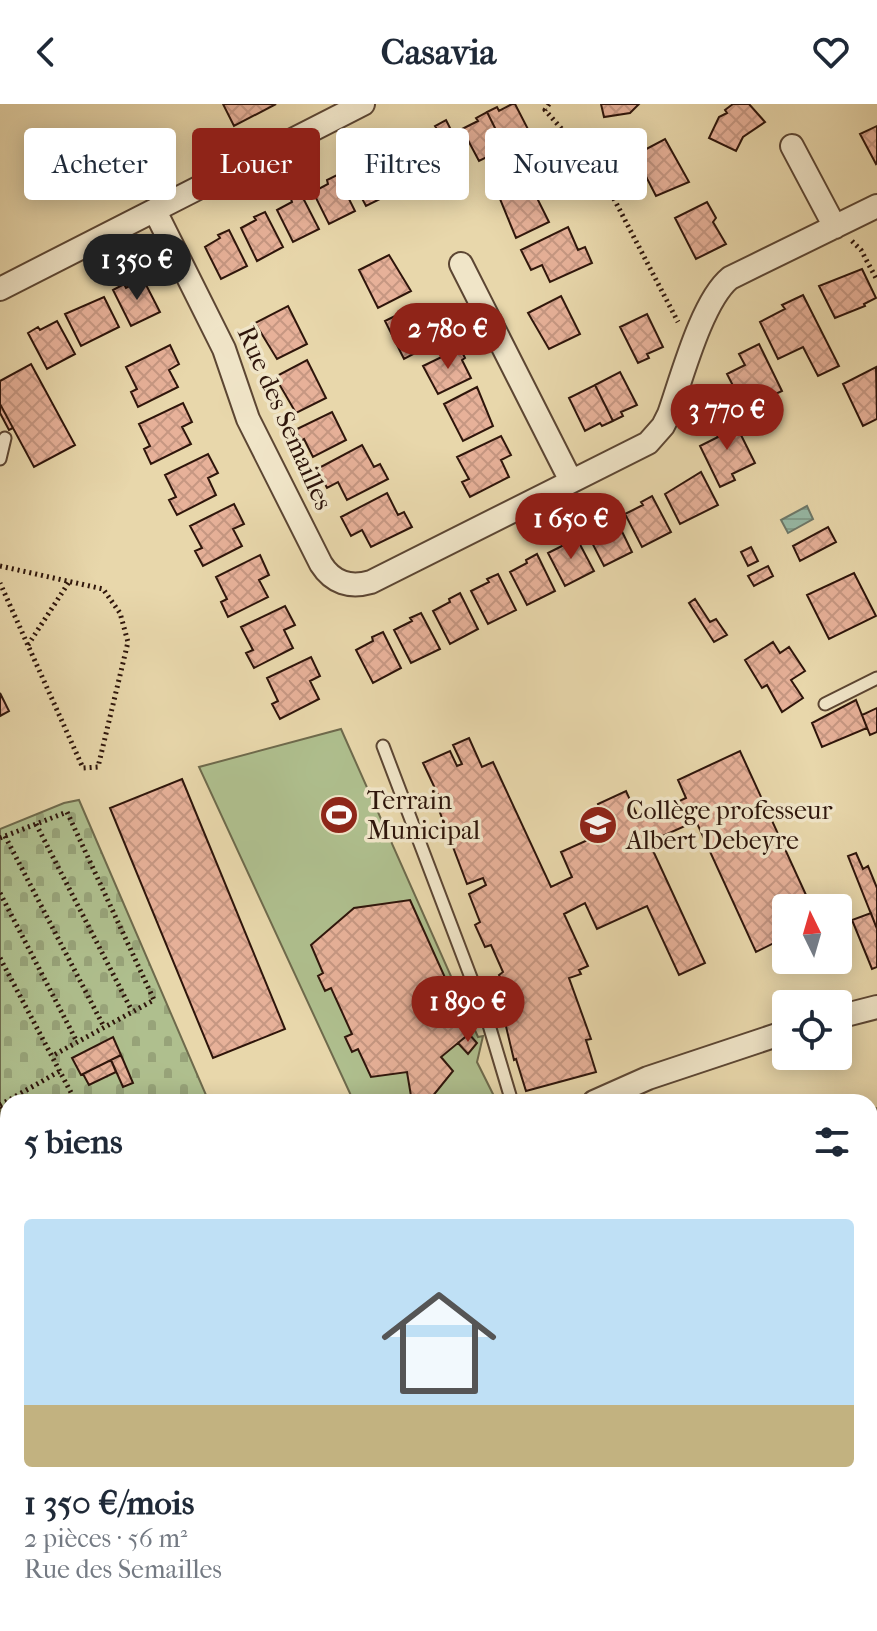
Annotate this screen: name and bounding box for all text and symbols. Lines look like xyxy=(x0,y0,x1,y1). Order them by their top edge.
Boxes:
icon: back xyxy=(24,30,68,74)
icon: heart xyxy=(809,30,853,74)
text: Casavia xyxy=(381,31,496,73)
chip: Acheter xyxy=(24,128,176,200)
chip: Louer xyxy=(192,128,320,200)
chip: Filtres xyxy=(336,128,469,200)
chip: Nouveau xyxy=(485,128,647,200)
pin: 1 350 € xyxy=(63,234,211,302)
text: 1 350 € xyxy=(101,244,173,275)
pin: 2 780 € xyxy=(374,303,522,371)
text: 2 780 € xyxy=(408,313,488,344)
street label: Rue des Semailles xyxy=(231,321,339,515)
pin: 3 770 € xyxy=(653,384,801,452)
text: 3 770 € xyxy=(689,394,765,425)
pin: 1 650 € xyxy=(497,493,645,561)
text: 1 650 € xyxy=(533,503,609,534)
place label: Terrain Municipal xyxy=(367,785,480,846)
sports icon: Terrain Municipal xyxy=(318,794,360,836)
place label: Collège professeur Albert Debeyre xyxy=(625,795,833,856)
school or university icon: Collège professeur Albert Debeyre xyxy=(577,804,619,846)
north arrow xyxy=(772,894,852,974)
map controls xyxy=(772,894,852,1070)
pin: 1 890 € xyxy=(394,976,542,1044)
text: 1 890 € xyxy=(430,986,506,1017)
button: locate xyxy=(772,990,852,1070)
icon: filters xyxy=(810,1120,854,1164)
text: 5 biens xyxy=(24,1122,122,1162)
icon: home xyxy=(367,1271,511,1415)
text: 1 350 €/mois xyxy=(24,1483,194,1523)
text: 2 pièces · 56 m² xyxy=(24,1523,187,1554)
text: Rue des Semailles xyxy=(24,1554,222,1585)

